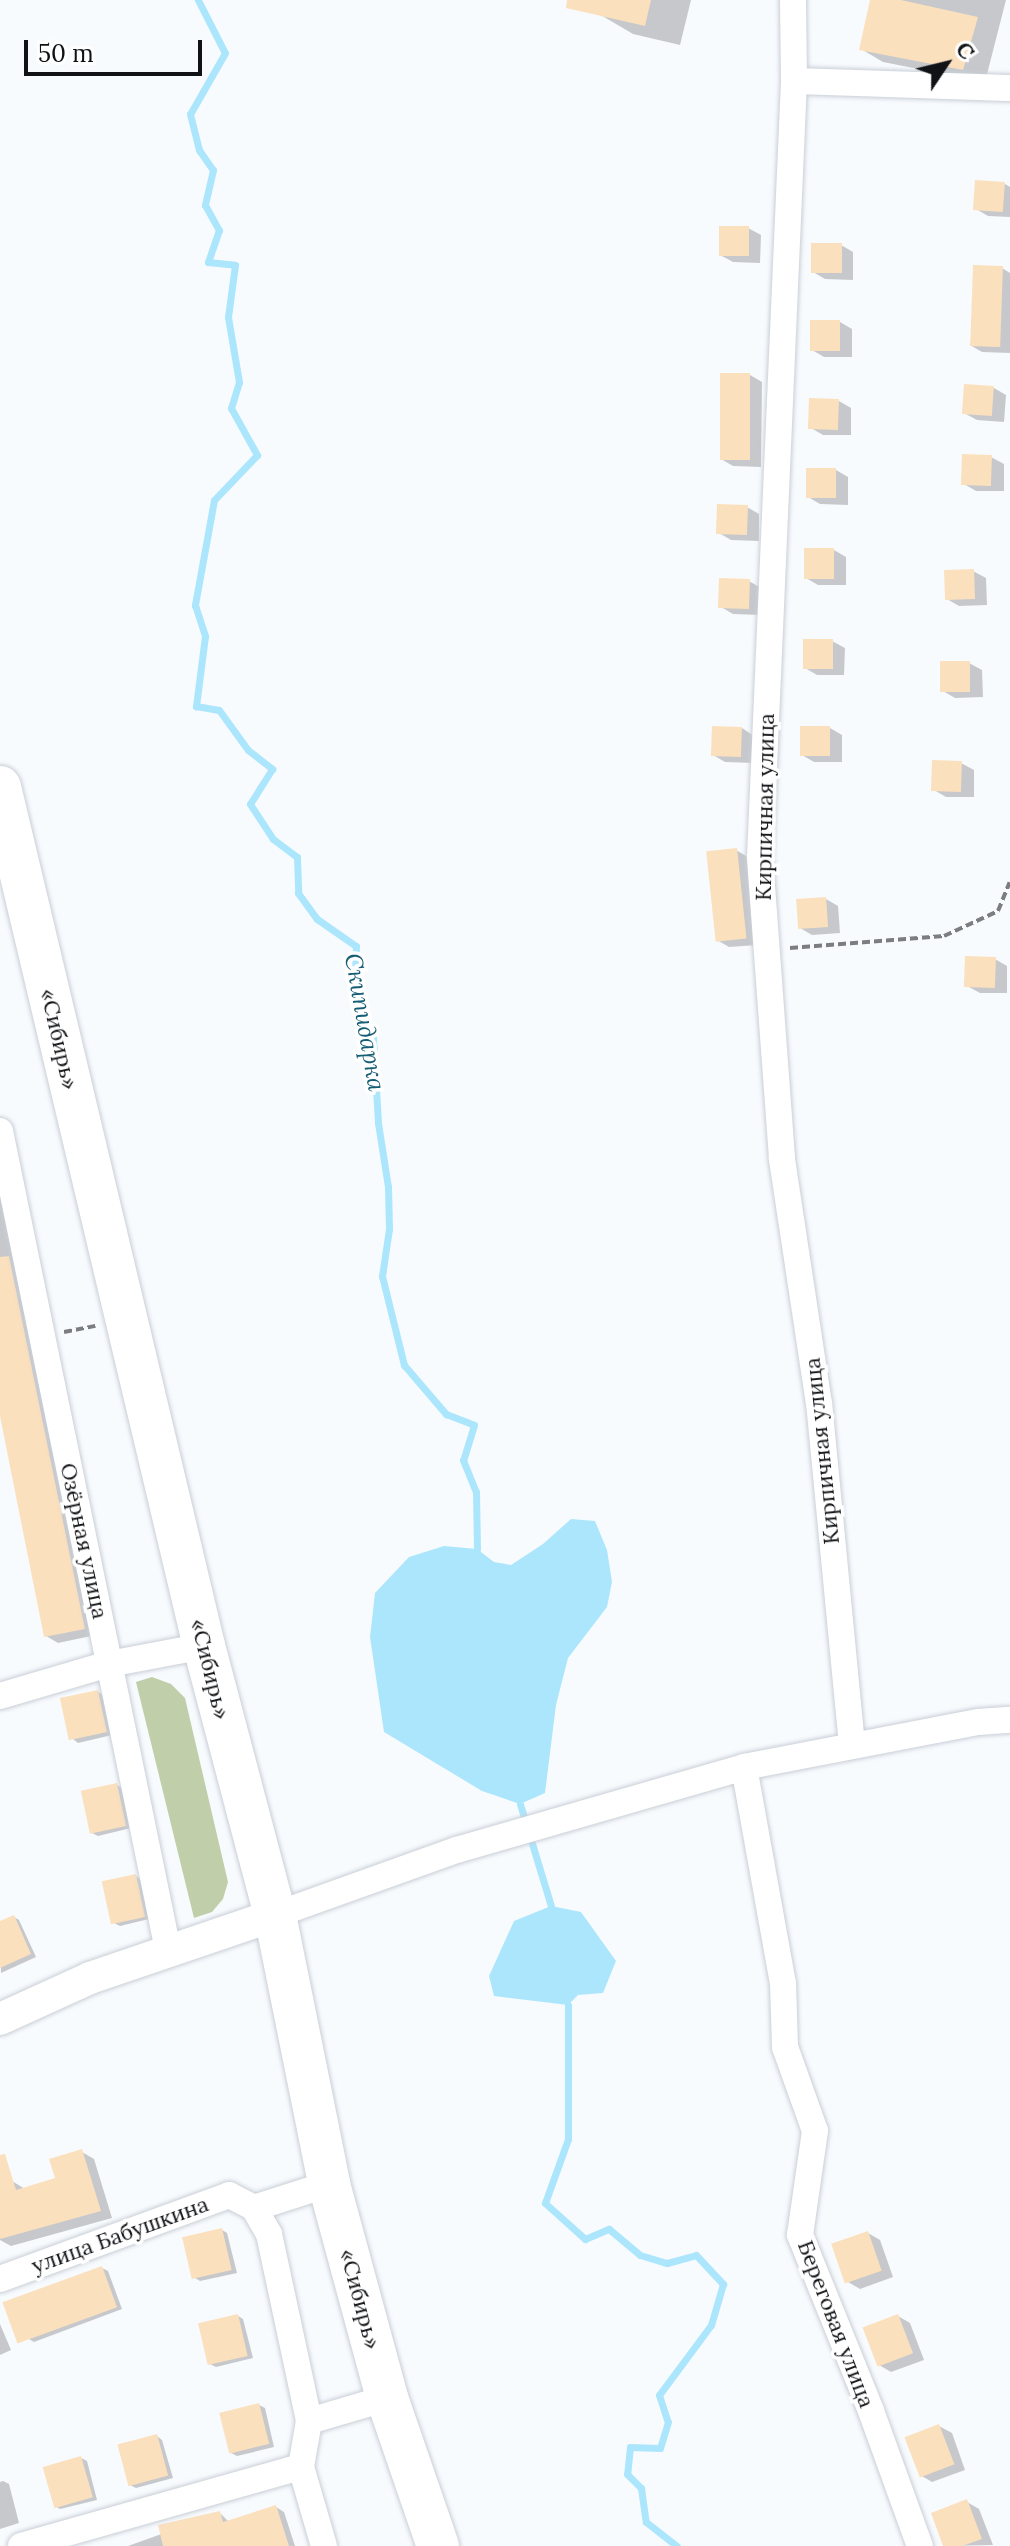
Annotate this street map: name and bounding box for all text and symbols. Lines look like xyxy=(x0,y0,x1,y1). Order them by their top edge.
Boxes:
scale bar xyxy=(28,24,206,74)
north arrow xyxy=(906,24,986,104)
text: С xyxy=(950,36,981,64)
text: 50 m xyxy=(38,38,94,69)
street label: Кирпичная улица xyxy=(750,713,780,901)
water label: Скипидарка xyxy=(339,951,391,1093)
street label: «Сибирь» xyxy=(35,986,83,1092)
street label: Кирпичная улица xyxy=(799,1356,845,1546)
street label: Озёрная улица xyxy=(55,1461,113,1621)
street label: «Сибирь» xyxy=(185,1616,235,1722)
street label: улица Бабушкина xyxy=(28,2191,212,2279)
street label: Береговая улица xyxy=(792,2237,880,2411)
street label: «Сибирь» xyxy=(334,2246,386,2352)

